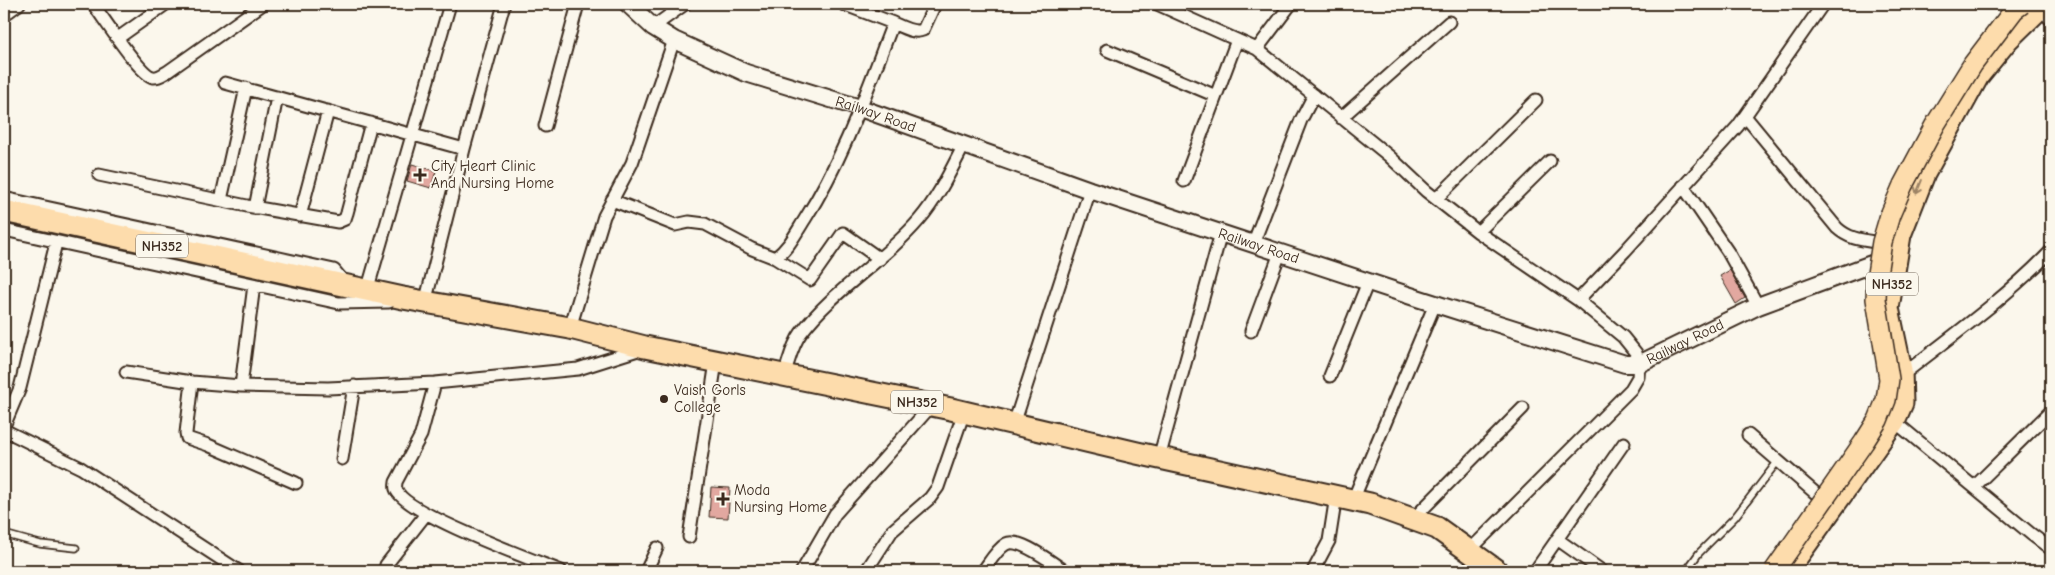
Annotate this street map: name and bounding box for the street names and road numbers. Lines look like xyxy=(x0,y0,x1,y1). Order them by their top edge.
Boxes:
street label: Railway Road xyxy=(833,92,918,136)
street label: Railway Road xyxy=(1216,224,1301,267)
road number: NH352 xyxy=(136,235,188,258)
road number: NH352 xyxy=(1866,272,1918,296)
street label: Railway Road xyxy=(1643,315,1727,368)
road number: NH352 xyxy=(891,391,943,414)

